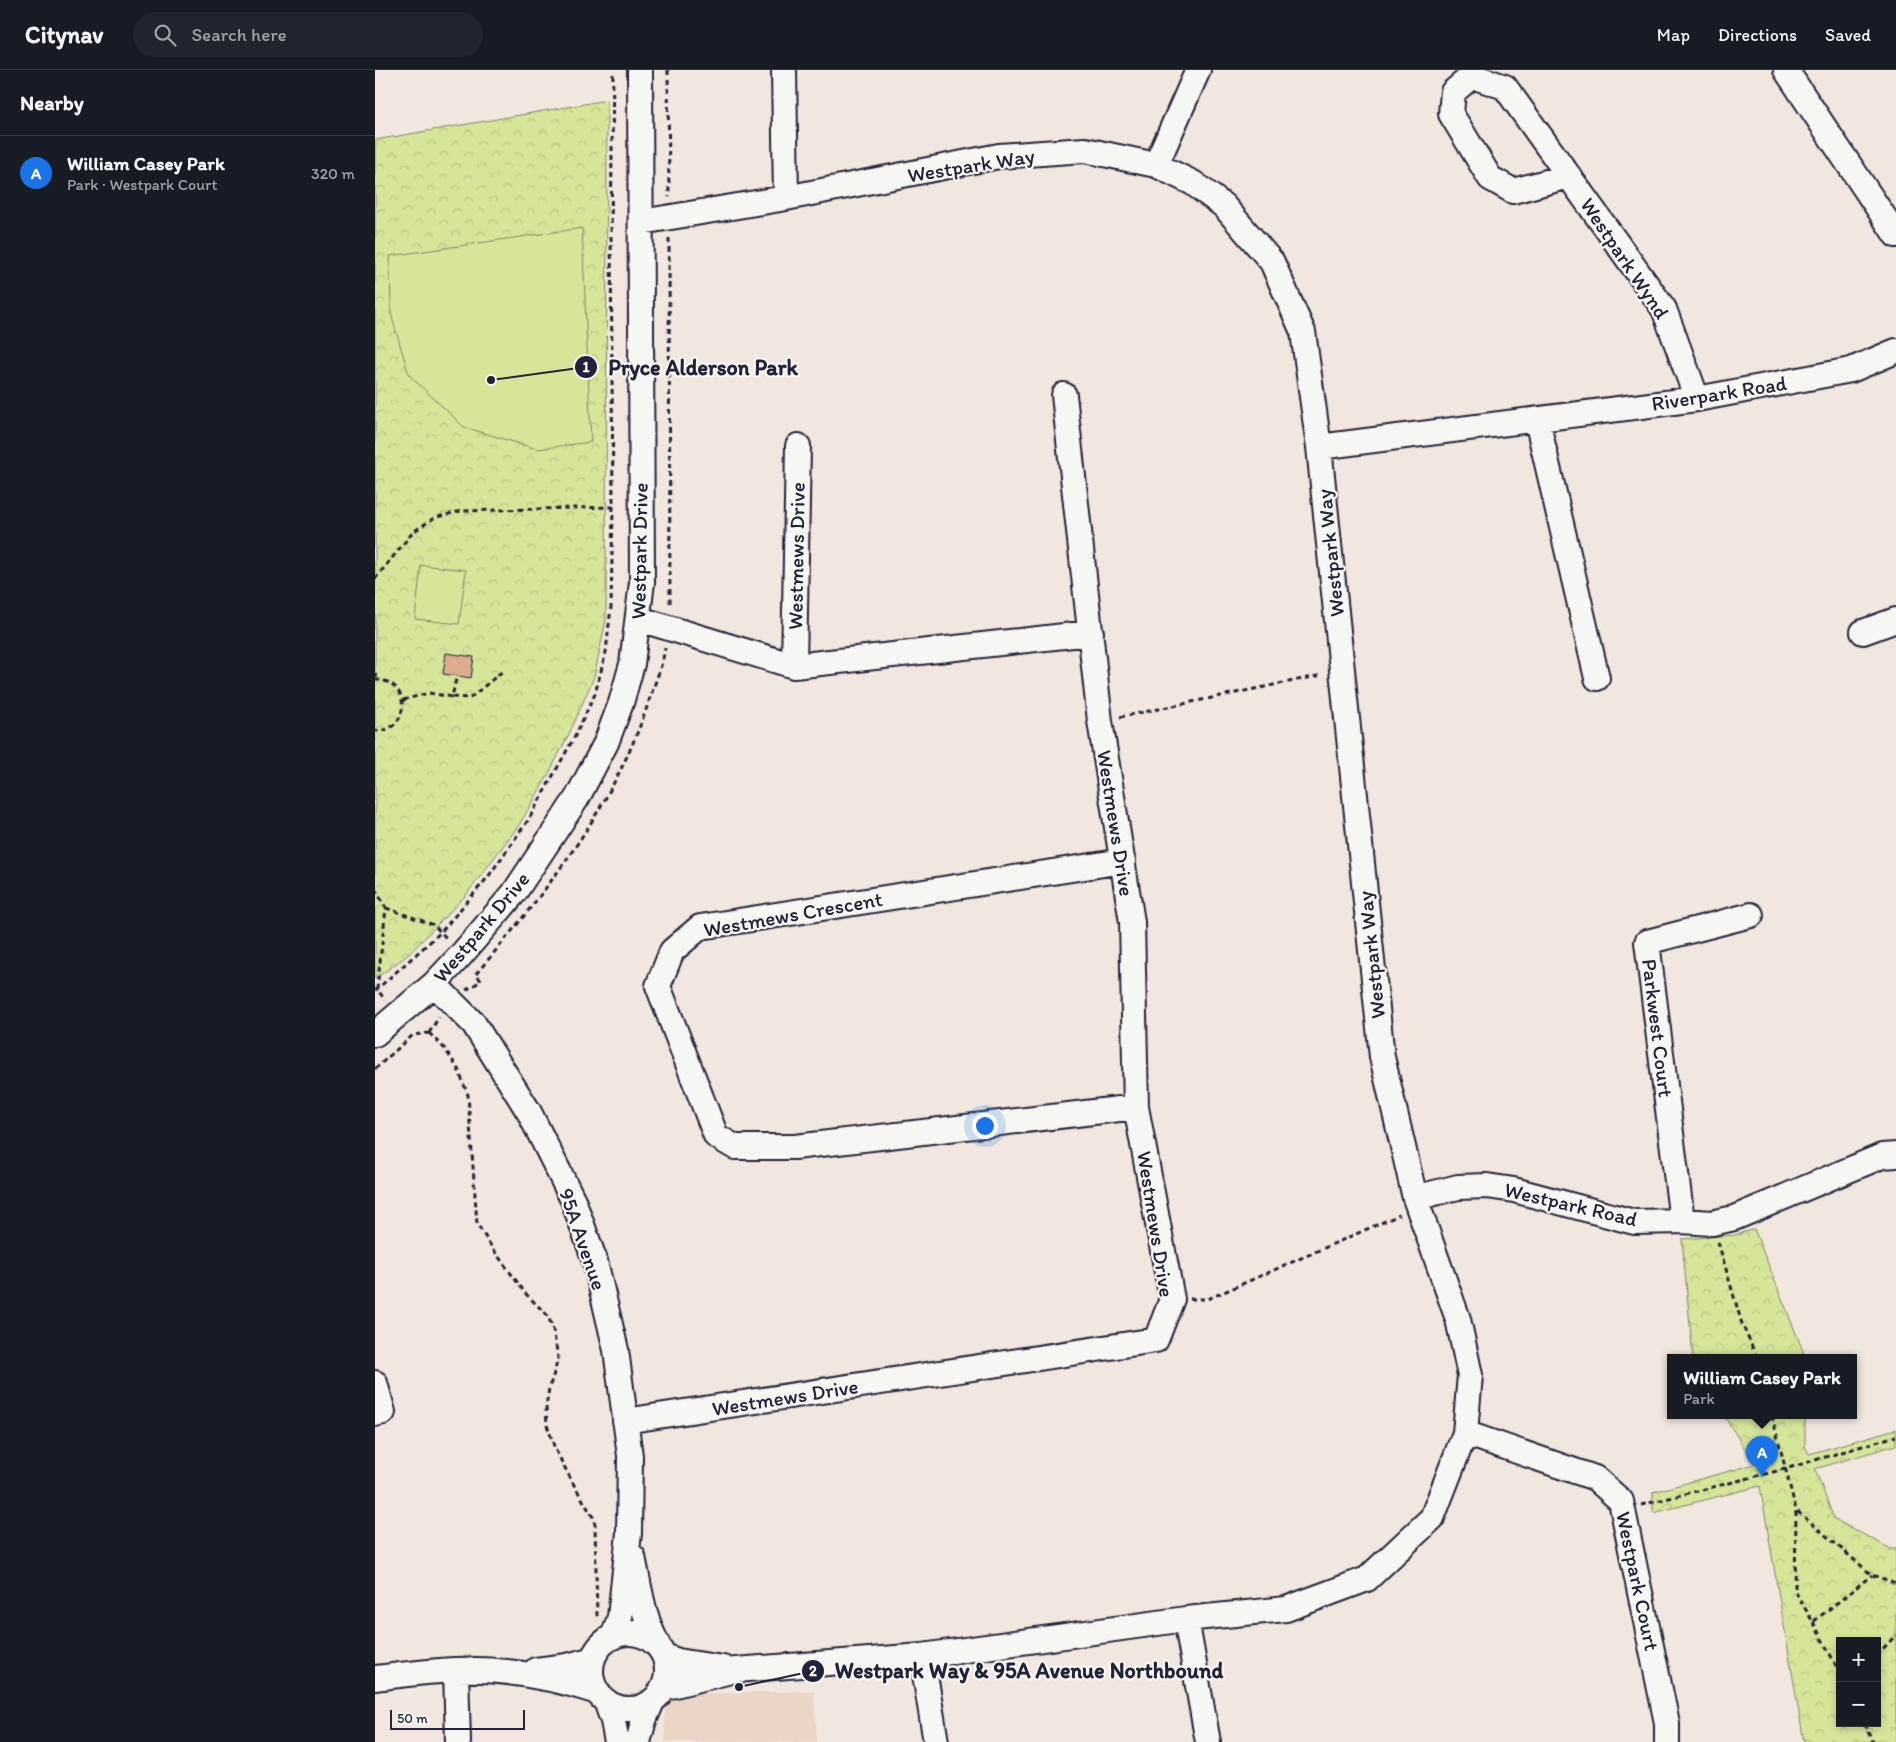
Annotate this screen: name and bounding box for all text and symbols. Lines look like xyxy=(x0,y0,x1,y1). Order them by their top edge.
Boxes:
search box xyxy=(133,12,483,57)
text: Citynav xyxy=(25,20,103,49)
icon: search xyxy=(151,21,179,49)
text: Search here xyxy=(191,23,287,46)
text: Map xyxy=(1657,24,1690,46)
text: Directions xyxy=(1718,24,1797,46)
text: Saved xyxy=(1825,24,1871,46)
text: Nearby xyxy=(20,90,84,115)
street label: Westpark Way xyxy=(906,143,1036,187)
text: William Casey Park xyxy=(67,152,225,175)
text: A xyxy=(31,164,41,183)
text: 320 m xyxy=(311,164,355,183)
text: Park · Westpark Court xyxy=(67,175,217,194)
street label: Westpark Wynd xyxy=(1575,193,1675,323)
callout: Pryce Alderson Park xyxy=(573,348,808,385)
text: Pryce Alderson Park xyxy=(608,354,798,381)
text: 1 xyxy=(583,358,590,376)
street label: Riverpark Road xyxy=(1650,370,1789,416)
street label: Westpark Drive xyxy=(625,482,653,620)
street label: Westmews Drive xyxy=(782,482,810,630)
street label: Westpark Way xyxy=(1311,488,1349,618)
street label: Westmews Drive xyxy=(1092,748,1140,898)
street label: Westpark Drive xyxy=(427,866,535,988)
street label: Westmews Crescent xyxy=(702,886,884,942)
street label: Westpark Way xyxy=(1352,890,1390,1020)
street label: Parkwest Court xyxy=(1637,957,1679,1099)
your location xyxy=(972,1113,998,1139)
street label: Westmews Drive xyxy=(1132,1149,1180,1299)
street label: Westpark Road xyxy=(1502,1177,1640,1232)
street label: 95A Avenue xyxy=(554,1185,612,1293)
popup xyxy=(1667,1354,1857,1419)
text: William Casey Park xyxy=(1683,1366,1841,1389)
street label: Westmews Drive xyxy=(710,1373,860,1421)
text: Park xyxy=(1683,1389,1715,1408)
pin: A xyxy=(1746,1436,1778,1477)
street label: Westpark Court xyxy=(1611,1509,1665,1653)
map controls xyxy=(1836,1637,1881,1727)
button: + xyxy=(1836,1637,1881,1682)
callout: Westpark Way & 95A Avenue Northbound xyxy=(800,1652,1232,1689)
text: Westpark Way & 95A Avenue Northbound xyxy=(835,1657,1223,1684)
text: 2 xyxy=(809,1662,817,1680)
button: − xyxy=(1836,1682,1881,1727)
scale bar xyxy=(390,1707,525,1730)
text: 50 m xyxy=(397,1710,428,1727)

